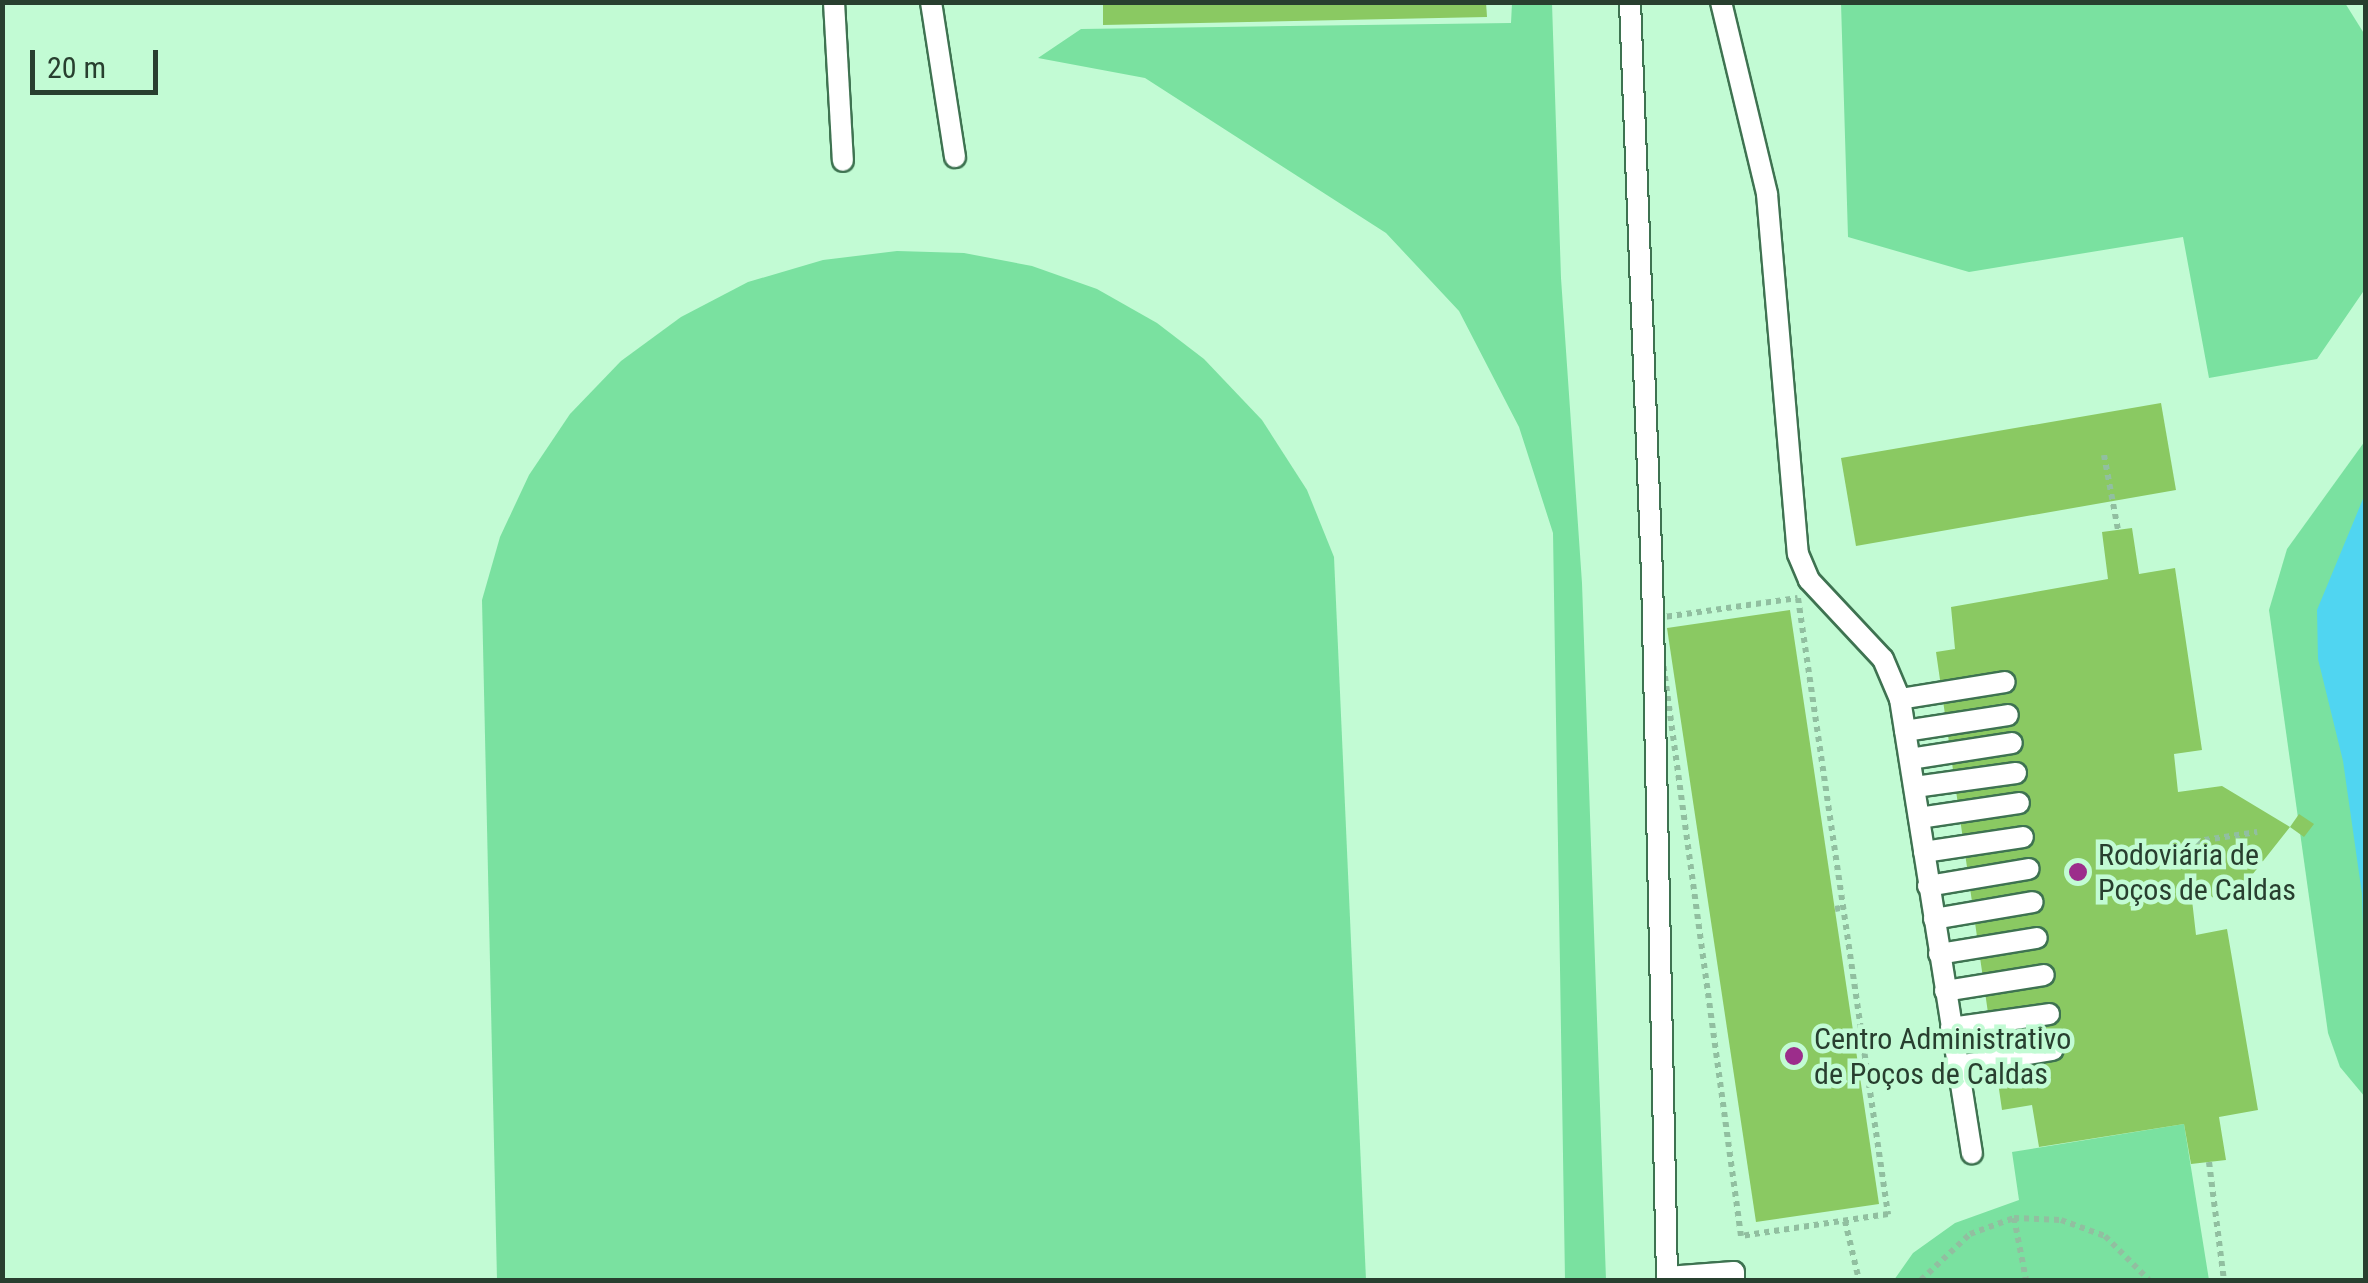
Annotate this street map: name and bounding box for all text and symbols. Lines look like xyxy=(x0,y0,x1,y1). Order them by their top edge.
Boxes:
scale bar xyxy=(35,30,162,92)
text: 20 m xyxy=(47,50,106,85)
place label: Rodoviária de Poços de Caldas xyxy=(2098,837,2296,908)
marker: Rodoviária de Poços de Caldas xyxy=(2067,861,2089,883)
place label: Centro Administrativo de Poços de Caldas xyxy=(1814,1021,2071,1092)
marker: Centro Administrativo de Poços de Caldas xyxy=(1783,1045,1805,1067)

